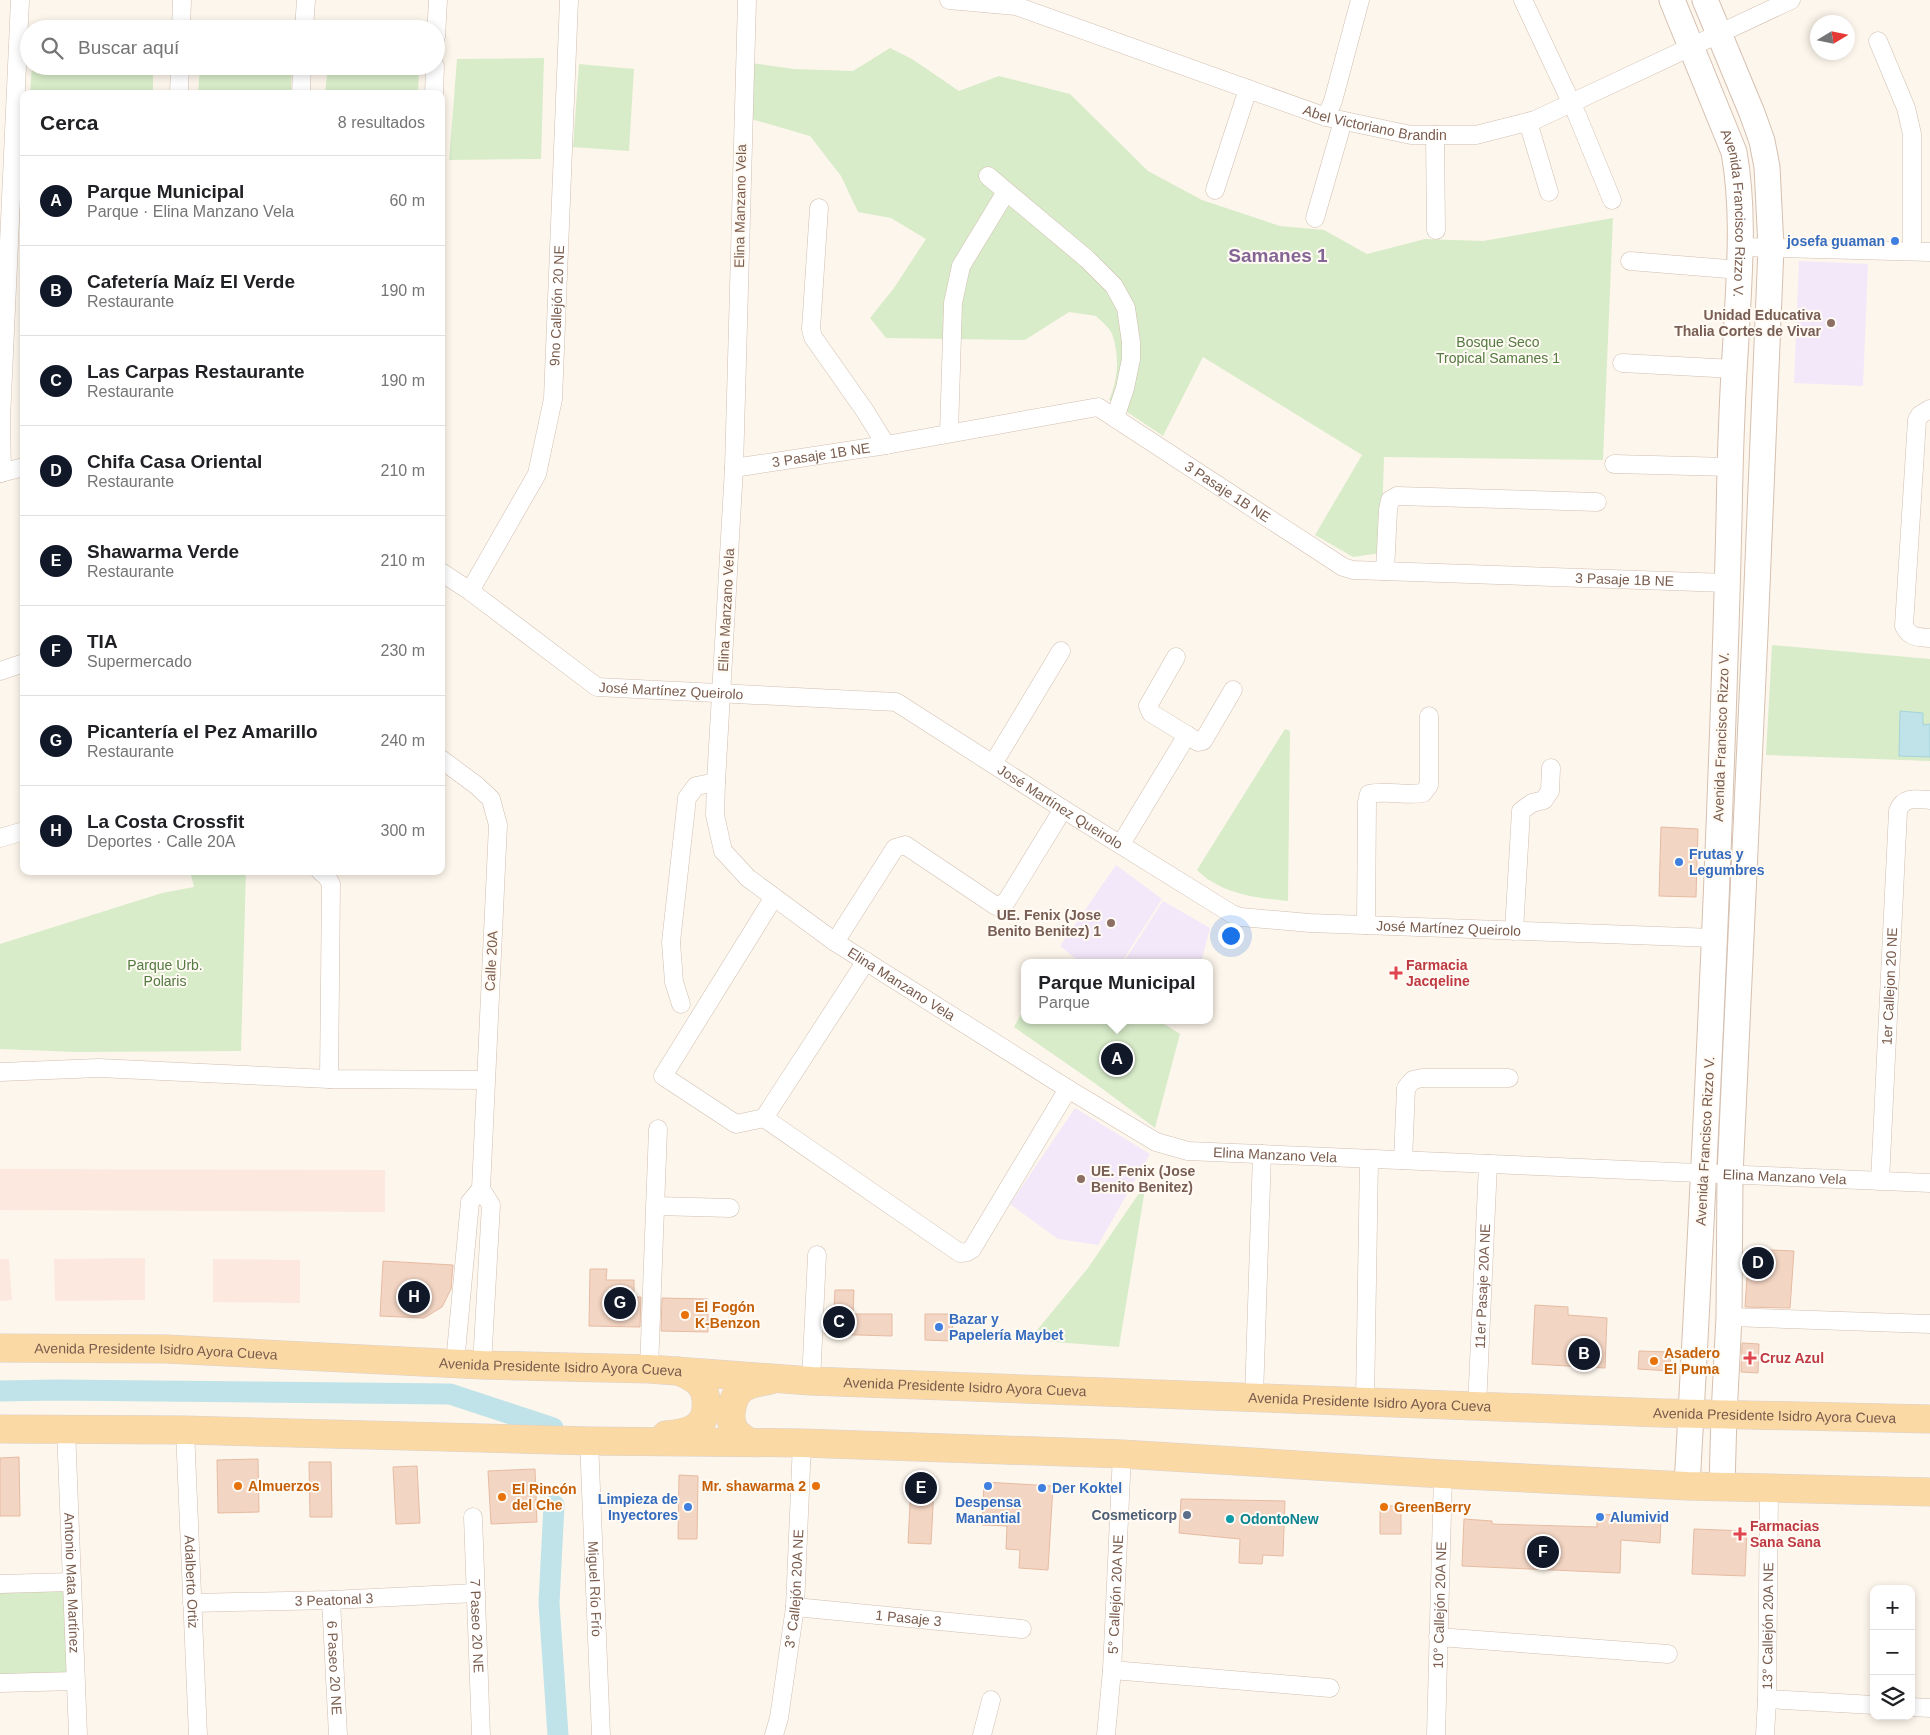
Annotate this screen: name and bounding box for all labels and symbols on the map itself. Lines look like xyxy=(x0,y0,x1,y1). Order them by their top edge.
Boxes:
north arrow xyxy=(1810,15,1855,60)
street label: Abel Victoriano Brandin xyxy=(1301,101,1447,143)
street label: Avenida Francisco Rizzo V. xyxy=(1718,127,1748,298)
street label: Elina Manzano Vela xyxy=(731,144,749,268)
place label: josefa guaman xyxy=(1786,233,1885,249)
marker: josefa guaman xyxy=(1889,235,1901,247)
street label: 9no Callejón 20 NE xyxy=(546,245,567,366)
district label: Samanes 1 xyxy=(1228,245,1328,266)
place label: Unidad Educativa Thalia Cortes de Vivar xyxy=(1674,307,1822,339)
marker: Unidad Educativa Thalia Cortes de Vivar xyxy=(1825,317,1837,329)
park label: Bosque Seco Tropical Samanes 1 xyxy=(1436,334,1560,366)
street label: 3 Pasaje 1B NE xyxy=(771,440,871,470)
street label: 3 Pasaje 1B NE xyxy=(1182,458,1273,525)
street label: Elina Manzano Vela xyxy=(715,548,737,672)
street label: 3 Pasaje 1B NE xyxy=(1575,570,1674,589)
street label: Avenida Francisco Rizzo V. xyxy=(1710,652,1732,822)
street label: José Martínez Queirolo xyxy=(598,679,744,702)
street label: José Martínez Queirolo xyxy=(995,761,1126,852)
place label: Frutas y Legumbres xyxy=(1689,846,1765,878)
marker: Frutas y Legumbres xyxy=(1673,856,1685,868)
place label: UE. Fenix (Jose Benito Benitez) 1 xyxy=(987,907,1101,939)
marker: UE. Fenix (Jose Benito Benitez) 1 xyxy=(1105,917,1117,929)
street label: José Martínez Queirolo xyxy=(1376,917,1522,939)
your location xyxy=(1218,923,1244,949)
street label: 1er Callejon 20 NE xyxy=(1879,927,1900,1045)
street label: Calle 20A xyxy=(481,930,501,992)
street label: Elina Manzano Vela xyxy=(845,944,958,1024)
park label: Parque Urb. Polaris xyxy=(127,957,203,989)
place label: Farmacia Jacqeline xyxy=(1406,957,1470,989)
marker: Farmacia Jacqeline xyxy=(1390,967,1402,979)
pin: A xyxy=(1101,1040,1133,1078)
street label: Avenida Francisco Rizzo V. xyxy=(1693,1056,1717,1226)
street label: Elina Manzano Vela xyxy=(1213,1144,1338,1165)
place label: UE. Fenix (Jose Benito Benitez) xyxy=(1091,1163,1195,1195)
street label: Elina Manzano Vela xyxy=(1722,1166,1847,1187)
marker: UE. Fenix (Jose Benito Benitez) xyxy=(1075,1173,1087,1185)
street label: 11er Pasaje 20A NE xyxy=(1472,1223,1493,1349)
pin: D xyxy=(1742,1244,1774,1282)
pin: H xyxy=(398,1278,430,1316)
pin: G xyxy=(604,1284,636,1322)
place label: El Fogón K-Benzon xyxy=(695,1299,760,1331)
pin: C xyxy=(823,1303,855,1341)
marker: El Fogón K-Benzon xyxy=(679,1309,691,1321)
place label: Bazar y Papelería Maybet xyxy=(949,1311,1064,1343)
marker: Bazar y Papelería Maybet xyxy=(933,1321,945,1333)
pin: B xyxy=(1568,1335,1600,1373)
street label: Avenida Presidente Isidro Ayora Cueva xyxy=(34,1340,278,1363)
place label: Asadero El Puma xyxy=(1664,1345,1720,1377)
place label: Cruz Azul xyxy=(1760,1350,1824,1366)
marker: Cruz Azul xyxy=(1744,1352,1756,1364)
street label: Avenida Presidente Isidro Ayora Cueva xyxy=(439,1355,683,1379)
marker: Asadero El Puma xyxy=(1648,1355,1660,1367)
street label: Avenida Presidente Isidro Ayora Cueva xyxy=(843,1374,1087,1399)
street label: Avenida Presidente Isidro Ayora Cueva xyxy=(1248,1389,1492,1415)
street label: Avenida Presidente Isidro Ayora Cueva xyxy=(1653,1405,1897,1426)
pin: E xyxy=(905,1469,937,1507)
place label: Almuerzos xyxy=(248,1478,320,1494)
place label: Mr. shawarma 2 xyxy=(702,1478,806,1494)
marker: Almuerzos xyxy=(232,1480,244,1492)
marker: Mr. shawarma 2 xyxy=(810,1480,822,1492)
marker: Despensa Manantial xyxy=(982,1480,994,1492)
place label: Der Koktel xyxy=(1052,1480,1122,1496)
place label: El Rincón del Che xyxy=(512,1481,577,1513)
marker: Der Koktel xyxy=(1036,1482,1048,1494)
marker: El Rincón del Che xyxy=(496,1491,508,1503)
place label: Limpieza de Inyectores xyxy=(598,1491,678,1523)
place label: Despensa Manantial xyxy=(955,1494,1021,1526)
place label: GreenBerry xyxy=(1394,1499,1471,1515)
marker: Limpieza de Inyectores xyxy=(682,1501,694,1513)
marker: GreenBerry xyxy=(1378,1501,1390,1513)
place label: Cosmeticorp xyxy=(1091,1507,1177,1523)
marker: Cosmeticorp xyxy=(1181,1509,1193,1521)
place label: Alumivid xyxy=(1610,1509,1669,1525)
place label: OdontoNew xyxy=(1240,1511,1319,1527)
marker: Alumivid xyxy=(1594,1511,1606,1523)
street label: Antonio Mata Martínez xyxy=(61,1512,83,1654)
marker: OdontoNew xyxy=(1224,1513,1236,1525)
place label: Farmacias Sana Sana xyxy=(1750,1518,1821,1550)
marker: Farmacias Sana Sana xyxy=(1734,1528,1746,1540)
street label: 3° Callejón 20A NE xyxy=(781,1529,806,1649)
pin: F xyxy=(1527,1533,1559,1571)
street label: 5° Callejón 20A NE xyxy=(1105,1534,1126,1654)
street label: Adalberto Ortiz xyxy=(181,1535,201,1629)
street label: Miguel Río Frío xyxy=(585,1541,605,1637)
street label: 10° Callejón 20A NE xyxy=(1430,1541,1449,1669)
street label: 13° Callejón 20A NE xyxy=(1759,1562,1776,1690)
street label: 7 Paseo 20 NE xyxy=(467,1579,487,1673)
street label: 3 Peatonal 3 xyxy=(294,1590,374,1609)
street label: 1 Pasaje 3 xyxy=(875,1607,942,1629)
street label: 6 Paseo 20 NE xyxy=(324,1620,345,1715)

